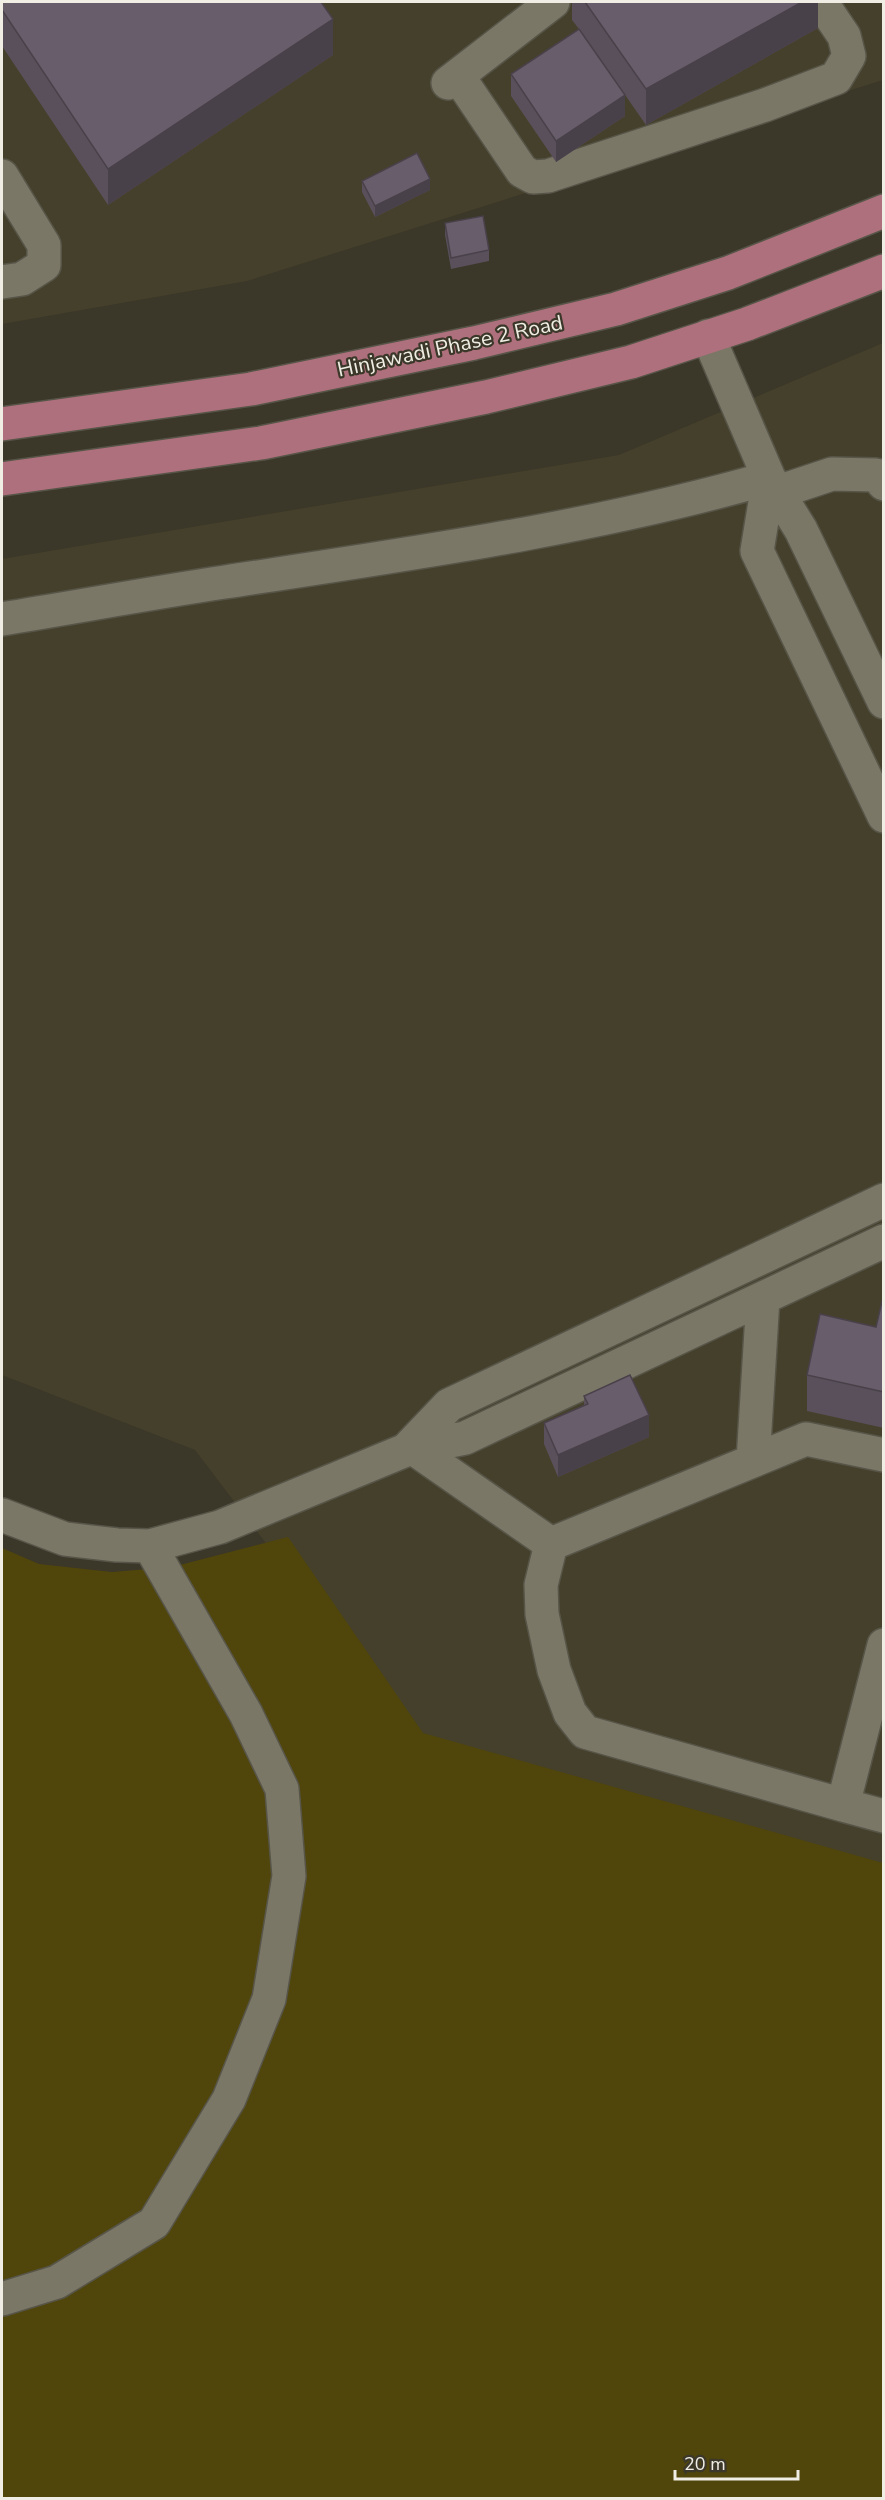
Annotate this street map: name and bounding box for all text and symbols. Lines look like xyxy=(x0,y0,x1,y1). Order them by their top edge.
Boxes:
street label: Hinjawadi Phase 2 Road xyxy=(335,308,565,384)
scale bar xyxy=(675,2443,798,2481)
text: 20 m xyxy=(684,2452,726,2476)

